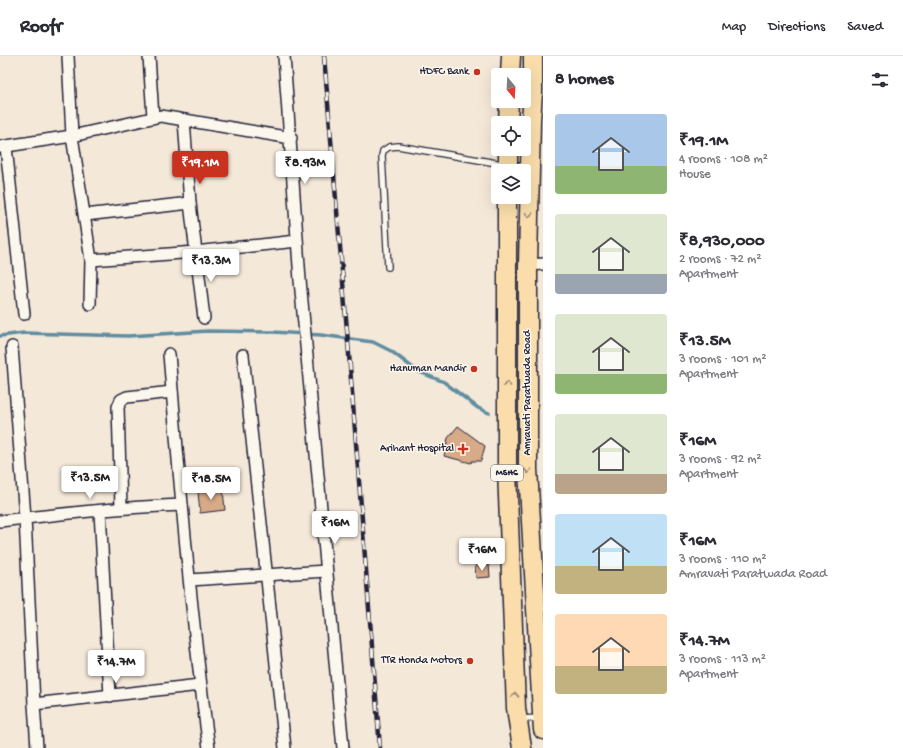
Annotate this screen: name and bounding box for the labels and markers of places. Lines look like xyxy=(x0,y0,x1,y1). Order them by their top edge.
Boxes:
place label: HDFC Bank xyxy=(419,66,470,78)
marker: HDFC Bank xyxy=(472,67,482,77)
pin: ₹19.1M xyxy=(167,151,233,185)
pin: ₹8.93M xyxy=(272,151,338,185)
pin: ₹13.3M xyxy=(178,249,244,283)
place label: Hanuman Mandir xyxy=(390,363,467,375)
marker: Hanuman Mandir xyxy=(469,364,479,374)
place label: Arihant Hospital xyxy=(380,443,455,455)
marker: Arihant Hospital xyxy=(457,443,469,455)
pin: ₹13.5M xyxy=(57,466,123,500)
pin: ₹18.5M xyxy=(178,467,244,501)
pin: ₹16M xyxy=(311,511,359,545)
pin: ₹16M xyxy=(458,538,506,572)
pin: ₹14.7M xyxy=(83,650,149,684)
place label: TTR Honda Motors xyxy=(380,655,463,667)
marker: TTR Honda Motors xyxy=(465,656,475,666)

